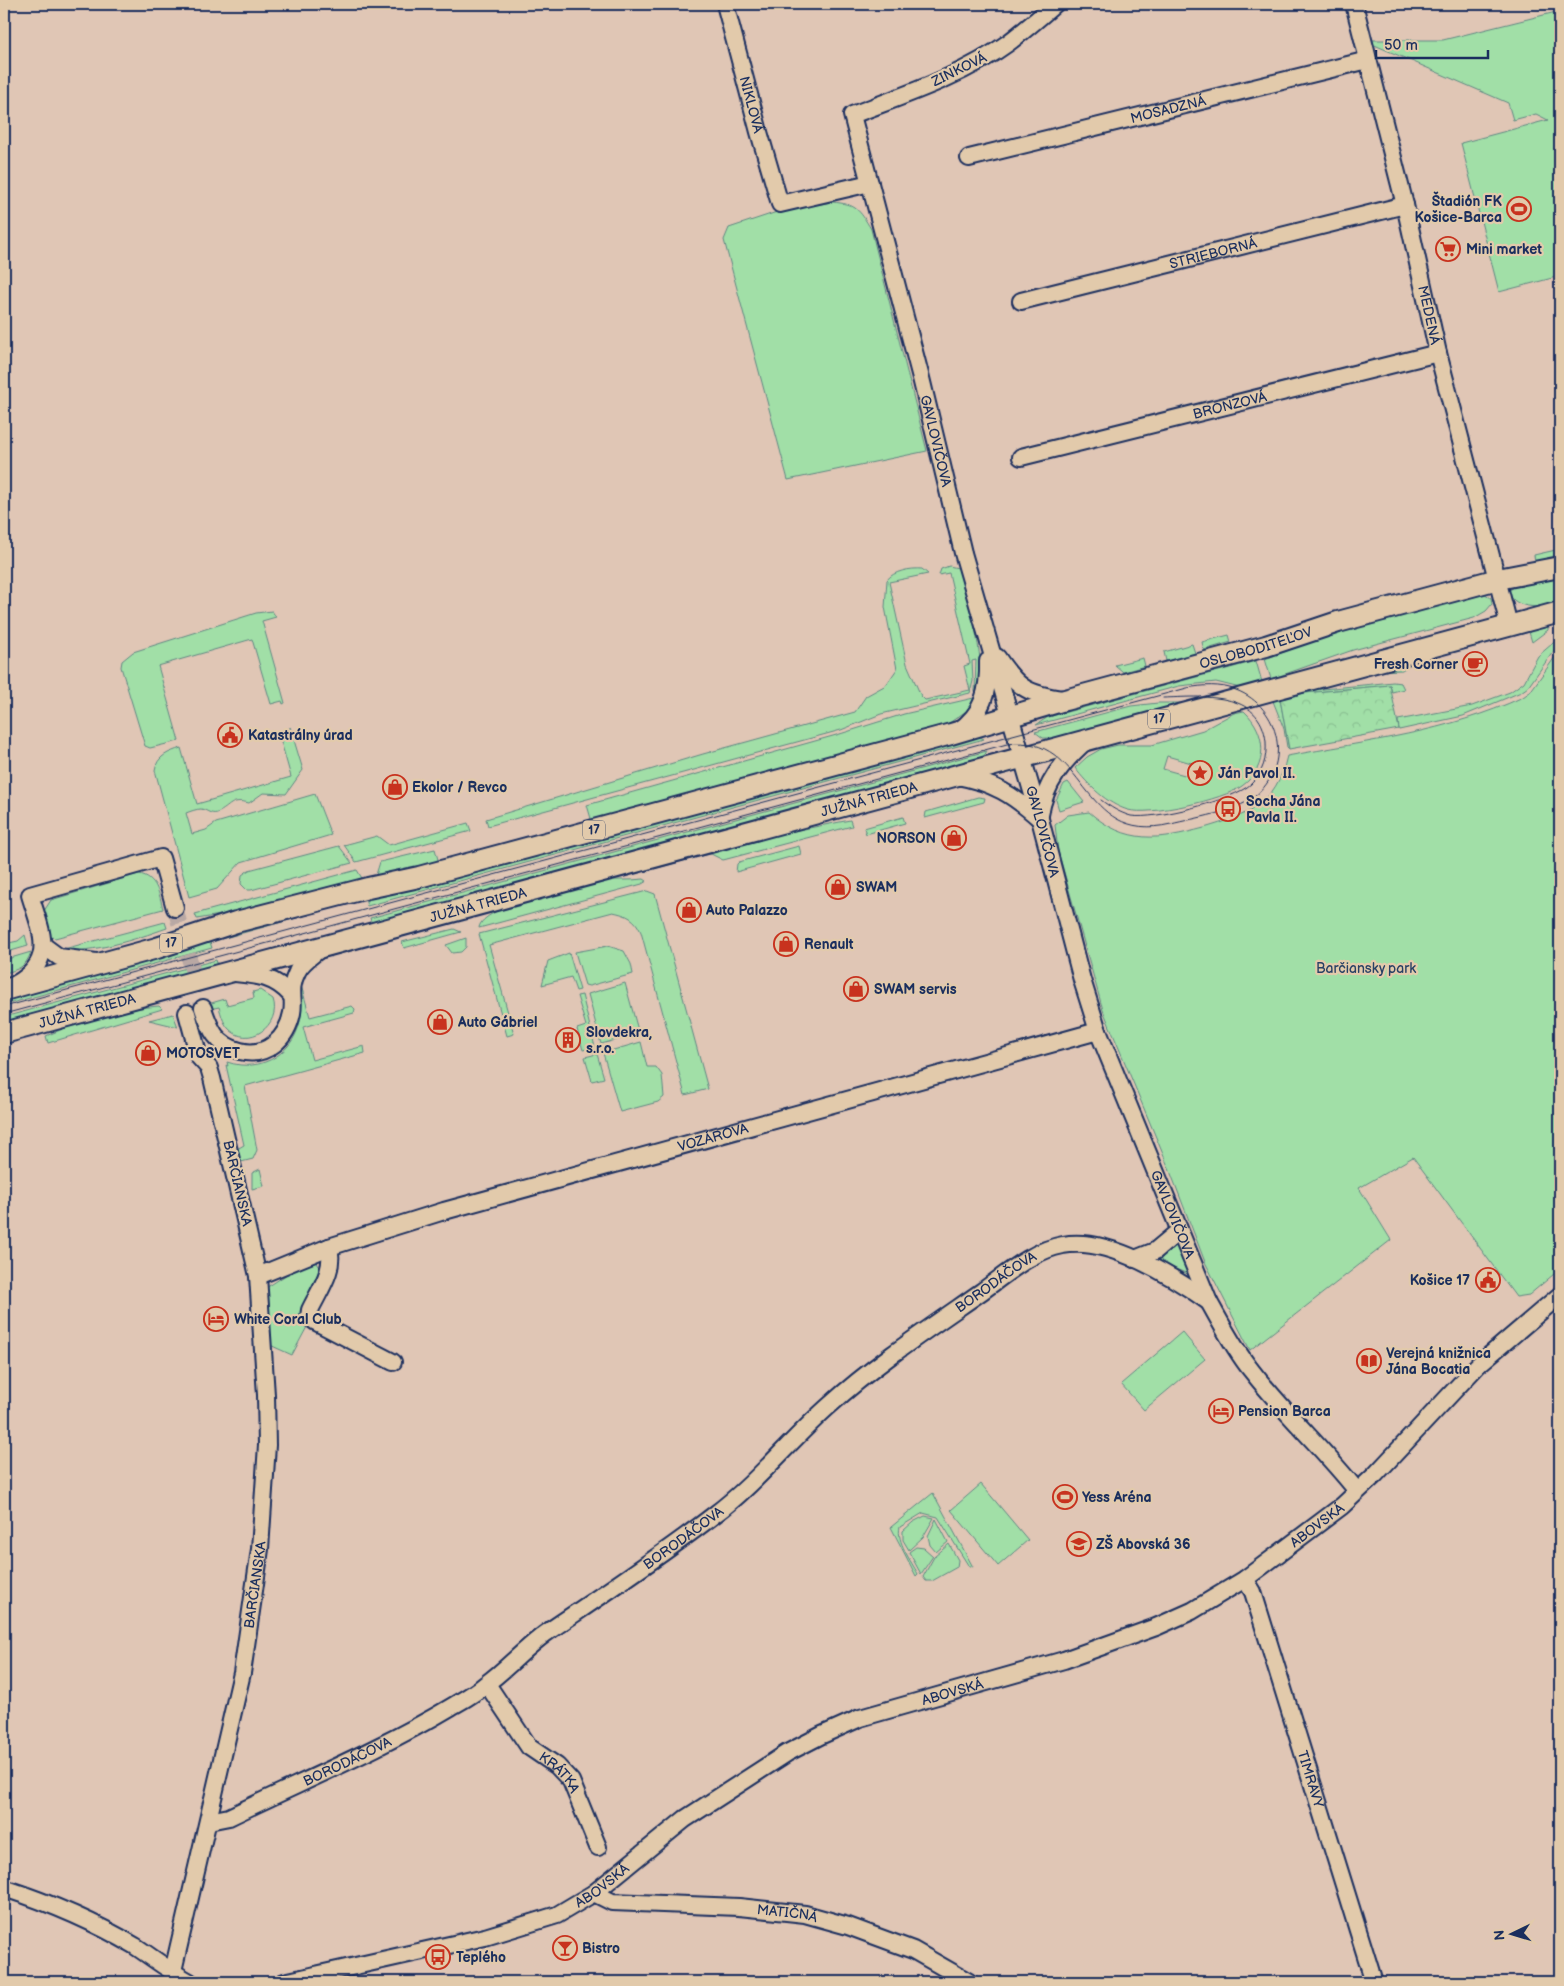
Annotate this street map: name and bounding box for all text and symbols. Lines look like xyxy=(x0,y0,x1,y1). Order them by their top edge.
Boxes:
scale bar xyxy=(1376,28,1489,60)
text: 50 m xyxy=(1384,36,1418,55)
street label: ZINKOVÁ xyxy=(928,48,990,90)
street label: NIKLOVÁ xyxy=(736,74,768,135)
street label: MOSADZNÁ xyxy=(1129,91,1208,127)
place label: Štadión FK Košice-Barca xyxy=(1414,191,1502,226)
sports icon: Štadión FK Košice-Barca xyxy=(1506,196,1532,222)
street label: STRIEBORNÁ xyxy=(1168,233,1259,273)
supermarket icon: Mini market xyxy=(1435,236,1461,262)
place label: Mini market xyxy=(1466,241,1542,258)
street label: MEDENÁ xyxy=(1414,284,1445,346)
street label: BRONZOVÁ xyxy=(1191,387,1269,423)
street label: GAVLOVIČOVA xyxy=(916,393,955,489)
street label: OSLOBODITEĽOV xyxy=(1198,623,1315,672)
cafe icon: Fresh Corner xyxy=(1462,651,1488,677)
place label: Fresh Corner xyxy=(1374,656,1458,673)
road number: 17 xyxy=(1148,710,1170,729)
public building icon: Katastrálny úrad xyxy=(217,722,243,748)
place label: Katastrálny úrad xyxy=(248,727,353,744)
place icon: Ján Pavol II. xyxy=(1187,760,1213,786)
place label: Ján Pavol II. xyxy=(1218,765,1295,782)
shop icon: Ekolor / Revco xyxy=(382,774,408,800)
street label: JUŽNÁ TRIEDA xyxy=(819,778,920,821)
place label: Ekolor / Revco xyxy=(412,779,507,796)
street label: GAVLOVIČOVA xyxy=(1022,784,1063,879)
place label: Socha Jána Pavla II. xyxy=(1246,793,1320,826)
bus stop icon: Socha Jána Pavla II. xyxy=(1215,796,1241,822)
road number: 17 xyxy=(583,820,605,840)
shop icon: NORSON xyxy=(941,825,967,851)
place label: NORSON xyxy=(876,830,936,847)
shop icon: SWAM xyxy=(825,874,851,900)
place label: SWAM xyxy=(856,879,897,896)
street label: JUŽNÁ TRIEDA xyxy=(428,884,529,926)
shop icon: Auto Palazzo xyxy=(676,897,702,923)
place label: Auto Palazzo xyxy=(705,902,788,919)
shop icon: Renault xyxy=(773,931,799,957)
road number: 17 xyxy=(160,934,182,952)
place label: Renault xyxy=(804,936,854,953)
park label: Barčiansky park xyxy=(1316,960,1416,977)
shop icon: SWAM servis xyxy=(843,976,869,1002)
place label: SWAM servis xyxy=(874,981,957,998)
street label: JUŽNÁ TRIEDA xyxy=(37,990,138,1032)
shop icon: Auto Gábriel xyxy=(427,1009,453,1035)
place label: Auto Gábriel xyxy=(457,1014,538,1031)
place label: Slovdekra, s.r.o. xyxy=(586,1024,652,1057)
building icon: Slovdekra, s.r.o. xyxy=(555,1027,581,1053)
shop icon: MOTOSVET xyxy=(135,1040,161,1066)
place label: MOTOSVET xyxy=(166,1045,240,1062)
street label: VOZÁROVA xyxy=(676,1120,750,1155)
street label: BARČIANSKA xyxy=(219,1138,257,1228)
street label: GAVLOVIČOVA xyxy=(1147,1168,1198,1261)
street label: BORODÁČOVA xyxy=(952,1248,1040,1316)
public building icon: Košice 17 xyxy=(1475,1267,1501,1293)
place label: Košice 17 xyxy=(1410,1272,1470,1289)
hotel icon: White Coral Club xyxy=(203,1306,229,1332)
place label: White Coral Club xyxy=(234,1311,342,1328)
place label: Verejná knižnica Jána Bocatia xyxy=(1386,1345,1491,1378)
library icon: Verejná knižnica Jána Bocatia xyxy=(1356,1348,1382,1374)
hotel icon: Pension Barca xyxy=(1208,1398,1234,1424)
place label: Pension Barca xyxy=(1238,1403,1331,1420)
sports icon: Yess Aréna xyxy=(1052,1484,1078,1510)
place label: Yess Aréna xyxy=(1082,1489,1152,1506)
street label: ABOVSKÁ xyxy=(1287,1499,1348,1551)
street label: BORODÁČOVA xyxy=(640,1503,727,1573)
school or university icon: ZŠ Abovská 36 xyxy=(1066,1531,1092,1557)
place label: ZŠ Abovská 36 xyxy=(1096,1534,1191,1553)
street label: BARČIANSKA xyxy=(241,1540,270,1629)
street label: ABOVSKÁ xyxy=(920,1674,986,1709)
street label: BORODÁČOVA xyxy=(301,1733,395,1790)
street label: KRÁTKA xyxy=(536,1748,583,1796)
street label: TIMRAVY xyxy=(1294,1748,1328,1811)
street label: ABOVSKÁ xyxy=(572,1859,633,1911)
street label: MATIČNÁ xyxy=(756,1901,820,1926)
north arrow xyxy=(1486,1908,1536,1958)
text: N xyxy=(1491,1929,1508,1941)
bar icon: Bistro xyxy=(552,1935,578,1961)
place label: Bistro xyxy=(582,1940,620,1957)
bus stop icon: Teplého xyxy=(425,1944,451,1970)
place label: Teplého xyxy=(456,1949,506,1966)

